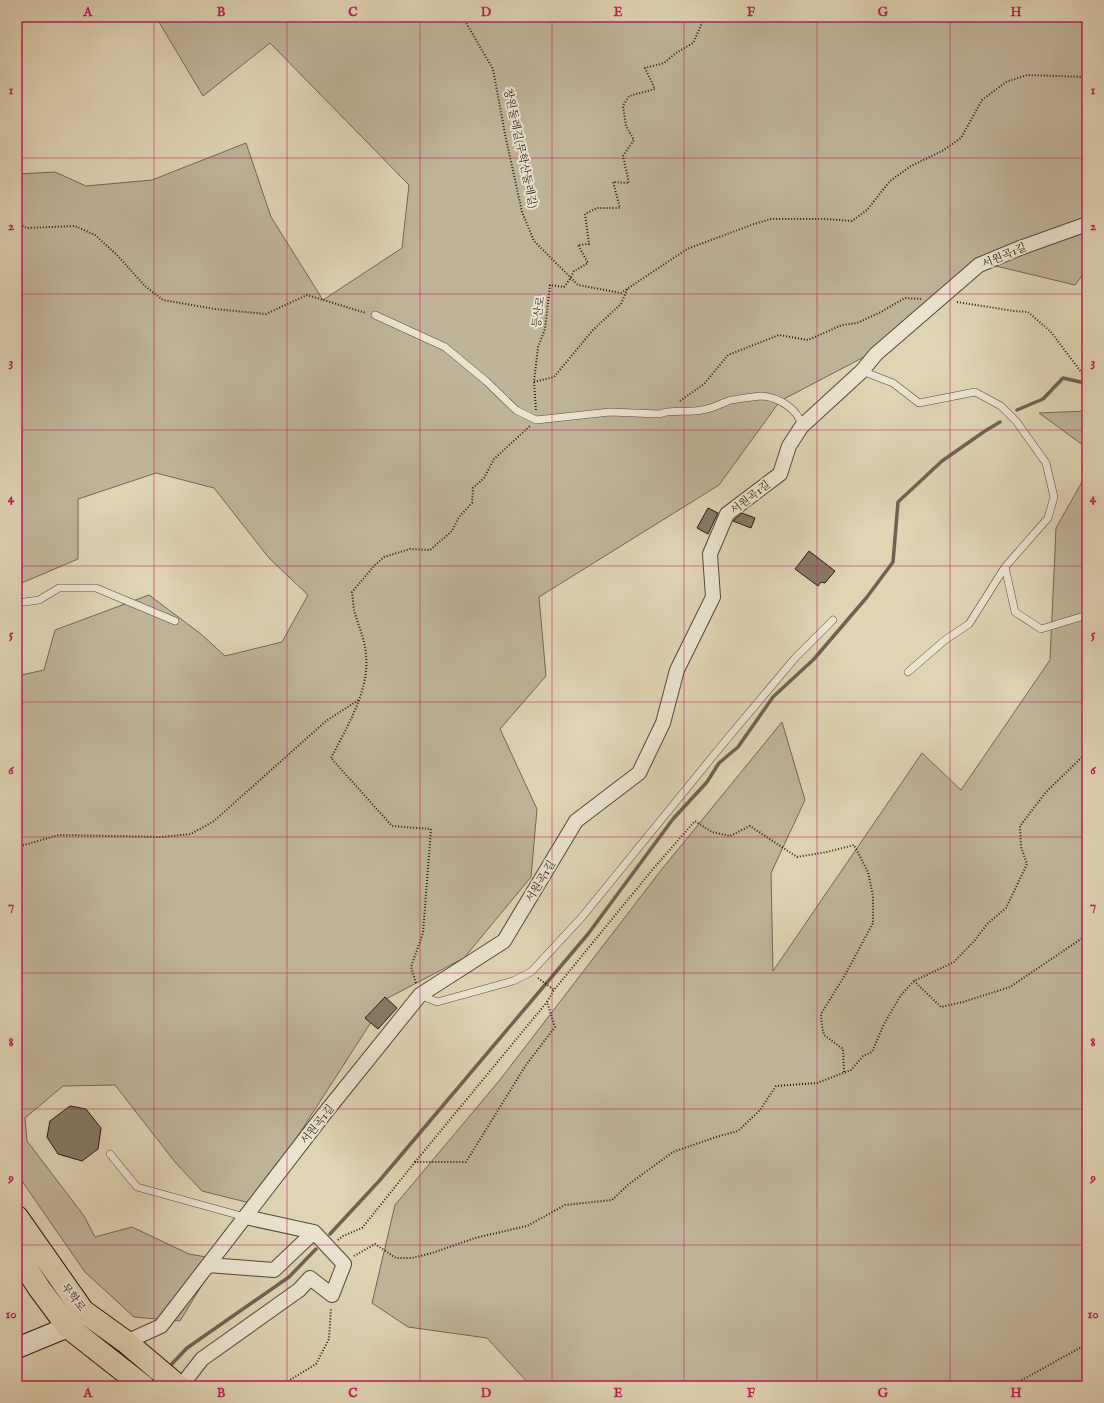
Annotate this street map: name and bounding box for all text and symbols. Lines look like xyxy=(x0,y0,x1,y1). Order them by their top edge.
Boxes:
text: A xyxy=(83,4,94,21)
text: B xyxy=(217,4,226,21)
text: C xyxy=(348,4,358,21)
text: D xyxy=(481,4,492,21)
text: E xyxy=(613,4,623,21)
text: F xyxy=(747,4,756,21)
text: G xyxy=(878,4,889,21)
text: H xyxy=(1010,4,1022,21)
text: 1 xyxy=(9,82,14,99)
text: 1 xyxy=(1091,82,1096,99)
street label: 창원둘레길(무학산둘레길) xyxy=(500,87,540,210)
text: 2 xyxy=(8,218,14,235)
text: 2 xyxy=(1090,218,1096,235)
street label: 서원곡1길 xyxy=(980,240,1029,271)
street label: 등산로 xyxy=(530,295,548,329)
text: 3 xyxy=(9,354,14,371)
text: 3 xyxy=(1091,354,1096,371)
street label: 서원곡1길 xyxy=(728,478,773,518)
text: 4 xyxy=(8,490,15,507)
text: 4 xyxy=(1090,490,1097,507)
text: 5 xyxy=(9,626,14,643)
text: 5 xyxy=(1091,626,1096,643)
text: 6 xyxy=(8,762,14,779)
text: 6 xyxy=(1090,762,1096,779)
street label: 서원곡1길 xyxy=(523,858,559,905)
text: 7 xyxy=(8,898,14,915)
text: 7 xyxy=(1090,898,1096,915)
text: 8 xyxy=(8,1034,14,1051)
text: 8 xyxy=(1090,1034,1096,1051)
street label: 서원곡1길 xyxy=(298,1102,338,1147)
text: 9 xyxy=(7,1170,14,1187)
text: 9 xyxy=(1089,1170,1096,1187)
street label: 무학로 xyxy=(58,1281,89,1315)
text: 10 xyxy=(5,1306,17,1323)
text: 10 xyxy=(1087,1306,1099,1323)
text: A xyxy=(83,1385,94,1402)
text: B xyxy=(217,1385,226,1402)
text: C xyxy=(348,1385,358,1402)
text: D xyxy=(481,1385,492,1402)
text: E xyxy=(613,1385,623,1402)
text: F xyxy=(747,1385,756,1402)
text: G xyxy=(878,1385,889,1402)
text: H xyxy=(1010,1385,1022,1402)

